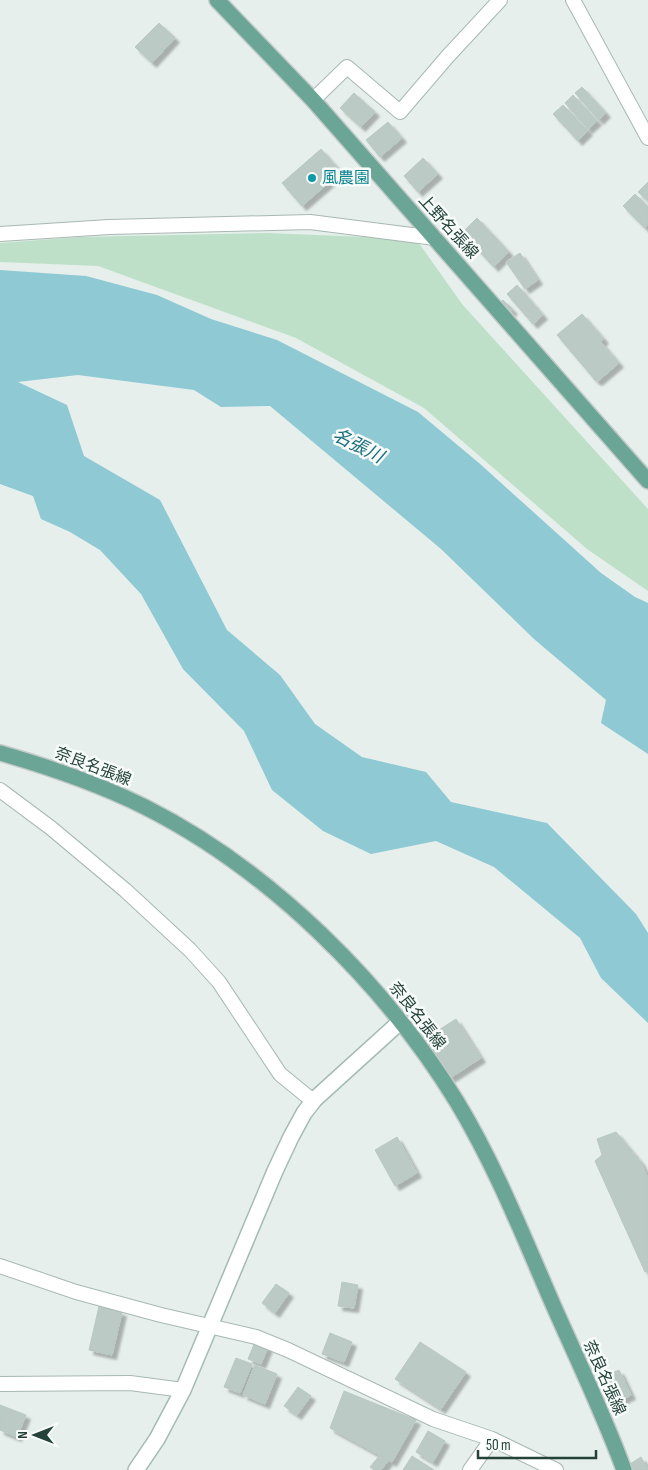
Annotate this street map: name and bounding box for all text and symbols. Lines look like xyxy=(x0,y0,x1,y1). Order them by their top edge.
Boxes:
place label: 風農園 xyxy=(322,169,370,188)
marker: 風農園 xyxy=(306,172,318,184)
street label: 上野名張線 xyxy=(414,191,482,263)
water label: 名張川 xyxy=(329,424,389,469)
street label: 奈良名張線 xyxy=(52,744,134,790)
street label: 奈良名張線 xyxy=(385,979,449,1053)
street label: 奈良名張線 xyxy=(579,1338,629,1418)
north arrow xyxy=(10,1410,60,1460)
scale bar xyxy=(478,1428,596,1460)
text: N xyxy=(14,1431,31,1439)
text: 50 m xyxy=(486,1436,511,1455)

